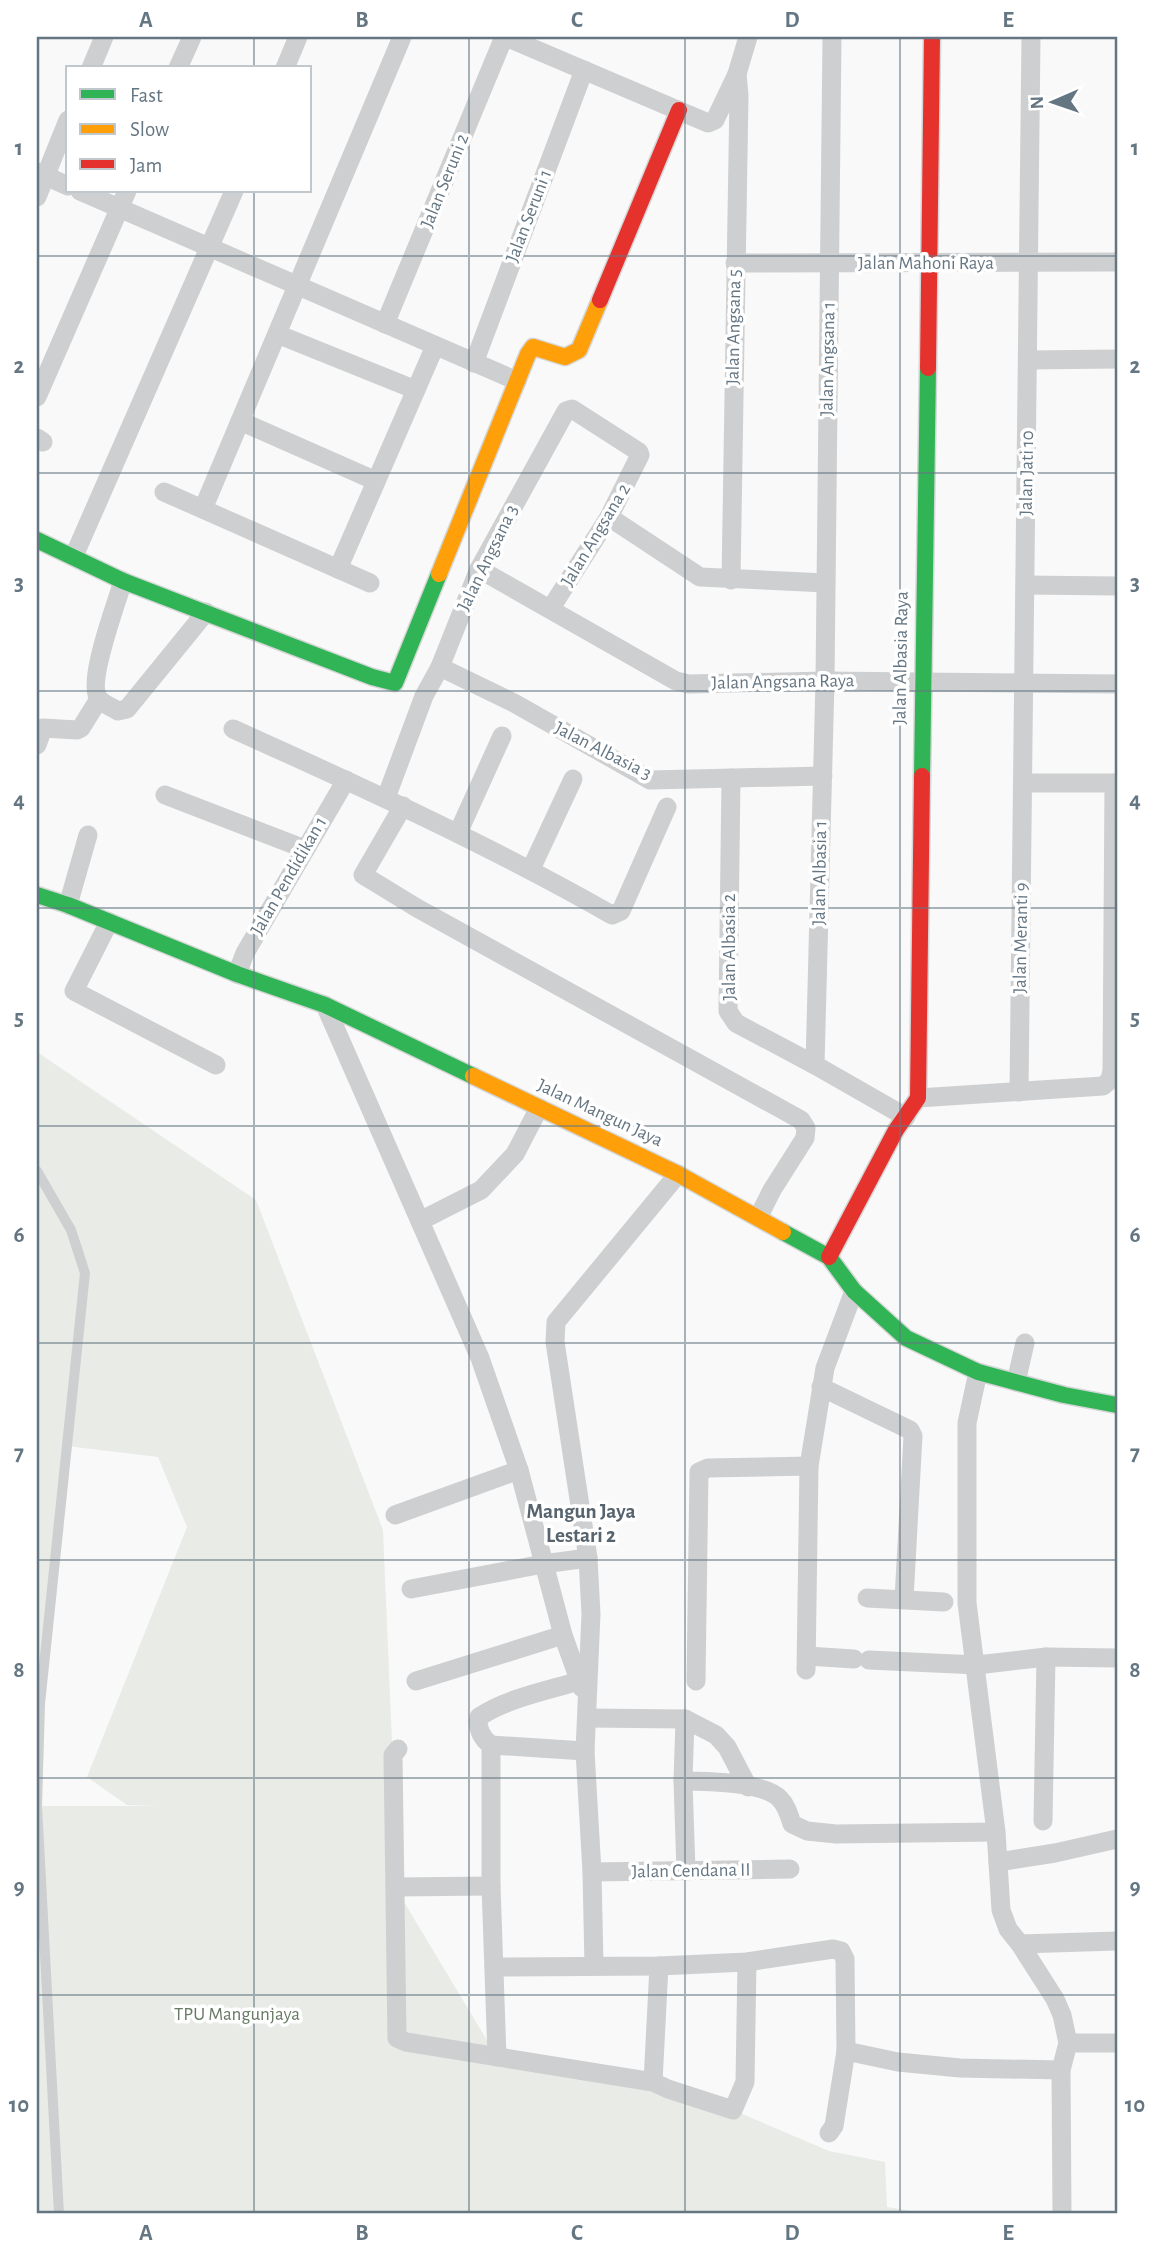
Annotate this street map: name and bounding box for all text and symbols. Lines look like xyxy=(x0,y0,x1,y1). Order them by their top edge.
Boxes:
text: A xyxy=(139,9,153,32)
text: B xyxy=(355,9,369,32)
text: C xyxy=(571,9,583,32)
text: D xyxy=(784,9,800,32)
text: E xyxy=(1002,9,1014,32)
legend xyxy=(66,66,312,192)
north arrow xyxy=(1018,66,1088,136)
text: Fast xyxy=(130,85,163,106)
text: N xyxy=(1028,96,1047,109)
text: Slow xyxy=(130,119,169,140)
street label: Jalan Seruni 2 xyxy=(418,131,473,231)
text: 1 xyxy=(15,137,23,160)
text: 1 xyxy=(1131,137,1139,160)
text: Jam xyxy=(130,155,162,176)
street label: Jalan Seruni 1 xyxy=(503,167,555,265)
street label: Jalan Mahoni Raya xyxy=(858,254,994,273)
street label: Jalan Angsana 5 xyxy=(723,269,745,385)
street label: Jalan Angsana 1 xyxy=(818,302,838,416)
text: 2 xyxy=(14,355,25,378)
text: 2 xyxy=(1130,355,1141,378)
street label: Jalan Jati 10 xyxy=(1017,430,1037,516)
street label: Jalan Angsana 2 xyxy=(558,480,634,590)
street label: Jalan Angsana 3 xyxy=(454,502,522,614)
text: 3 xyxy=(14,572,24,595)
text: 3 xyxy=(1130,572,1140,595)
street label: Jalan Albasia Raya xyxy=(890,591,912,725)
street label: Jalan Angsana Raya xyxy=(711,671,855,693)
street label: Jalan Albasia 3 xyxy=(551,718,655,784)
text: 4 xyxy=(13,789,25,812)
text: 4 xyxy=(1129,789,1141,812)
street label: Jalan Pendidikan 1 xyxy=(247,813,331,939)
street label: Jalan Albasia 1 xyxy=(810,820,830,926)
street label: Jalan Meranti 9 xyxy=(1011,882,1031,994)
street label: Jalan Albasia 2 xyxy=(720,893,739,1000)
text: 5 xyxy=(14,1007,24,1030)
text: 5 xyxy=(1130,1007,1140,1030)
street label: Jalan Mangun Jaya xyxy=(534,1076,666,1150)
text: 6 xyxy=(13,1224,25,1247)
text: 6 xyxy=(1129,1224,1141,1247)
text: 7 xyxy=(14,1442,24,1465)
text: 7 xyxy=(1130,1442,1140,1465)
district label: Mangun Jaya Lestari 2 xyxy=(526,1501,636,1546)
text: 8 xyxy=(13,1659,25,1682)
text: 8 xyxy=(1129,1659,1141,1682)
street label: Jalan Cendana II xyxy=(631,1860,751,1882)
text: 9 xyxy=(13,1876,25,1899)
text: 9 xyxy=(1129,1876,1141,1899)
park label: TPU Mangunjaya xyxy=(174,2005,300,2024)
text: 10 xyxy=(9,2094,29,2117)
text: 10 xyxy=(1125,2094,1145,2117)
text: A xyxy=(139,2222,153,2245)
text: B xyxy=(355,2222,369,2245)
text: C xyxy=(571,2222,583,2245)
text: D xyxy=(784,2222,800,2245)
text: E xyxy=(1002,2222,1014,2245)

